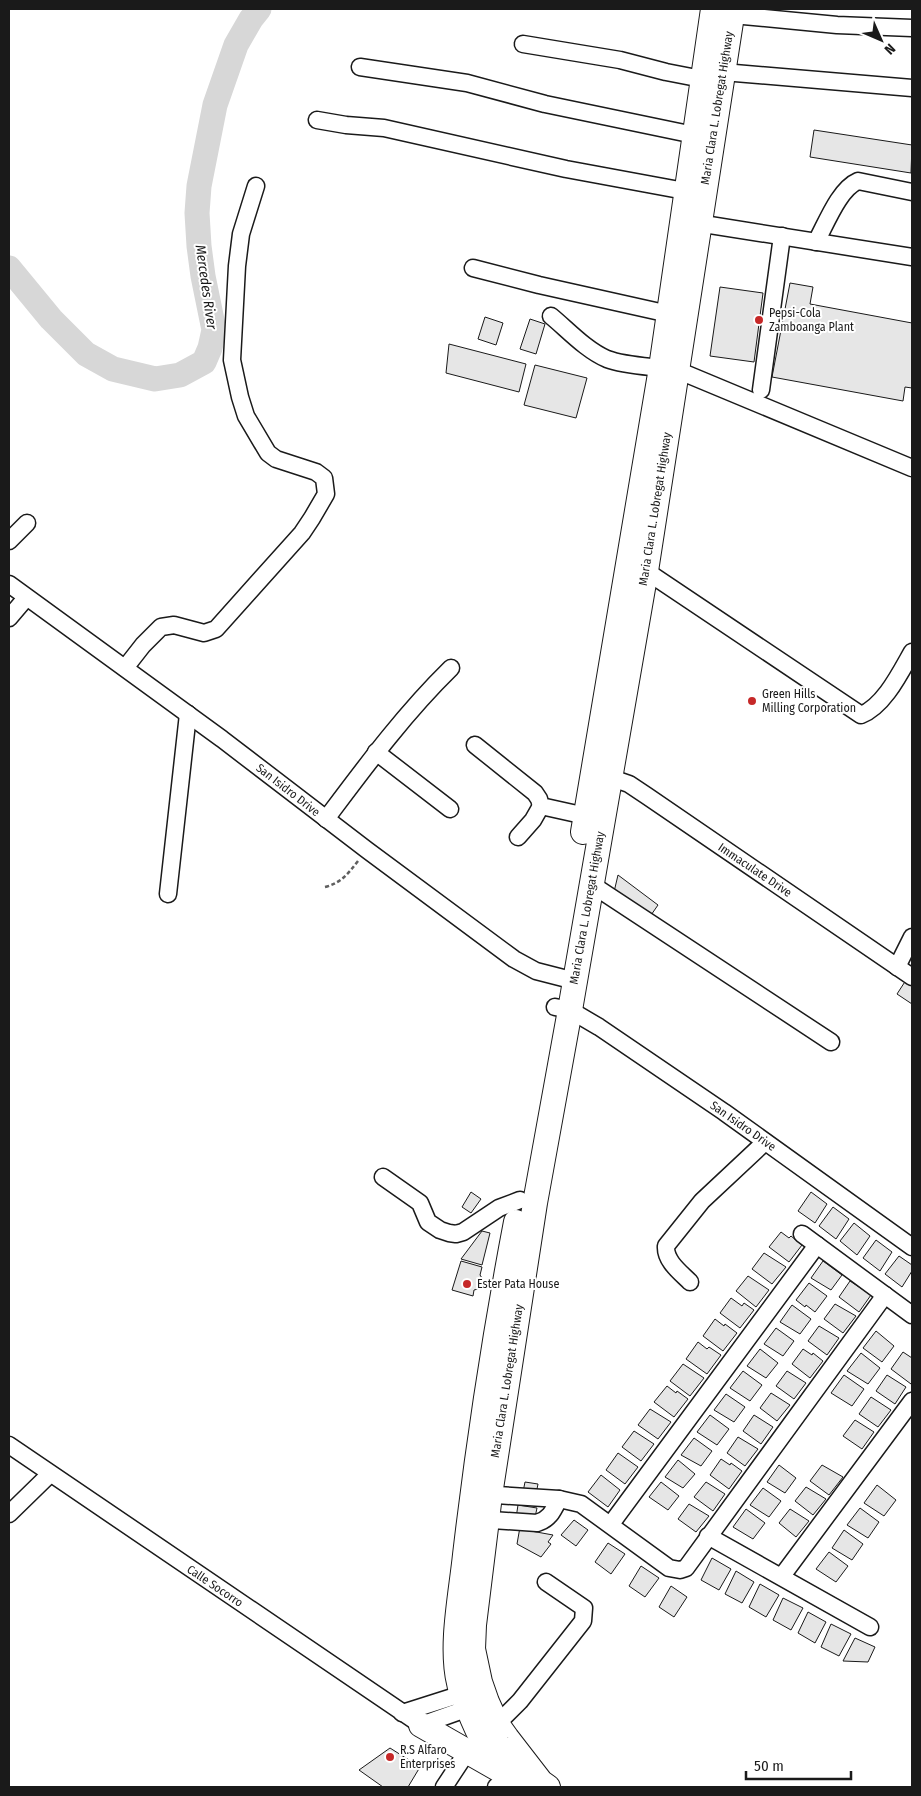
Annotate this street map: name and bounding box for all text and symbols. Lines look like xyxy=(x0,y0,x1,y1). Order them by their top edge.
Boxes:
north arrow xyxy=(856,15,906,65)
street label: Maria Clara L. Lobregat Highway xyxy=(698,30,736,186)
text: N xyxy=(881,40,899,58)
water label: Mercedes River xyxy=(192,244,221,332)
place label: Pepsi-Cola Zamboanga Plant xyxy=(769,306,854,334)
marker: Pepsi-Cola Zamboanga Plant xyxy=(753,314,765,326)
street label: Maria Clara L. Lobregat Highway xyxy=(636,431,674,587)
place label: Green Hills Milling Corporation xyxy=(762,687,856,715)
marker: Green Hills Milling Corporation xyxy=(746,695,758,707)
street label: San Isidro Drive xyxy=(253,761,323,819)
street label: Maria Clara L. Lobregat Highway xyxy=(567,830,607,986)
street label: Immaculate Drive xyxy=(716,840,794,900)
street label: San Isidro Drive xyxy=(707,1098,779,1154)
place label: Ester Pata House xyxy=(477,1277,559,1291)
marker: Ester Pata House xyxy=(461,1278,473,1290)
street label: Maria Clara L. Lobregat Highway xyxy=(488,1303,526,1459)
street label: Calle Socorro xyxy=(184,1562,246,1610)
place label: R.S Alfaro Enterprises xyxy=(400,1743,455,1771)
scale bar xyxy=(746,1748,851,1780)
marker: R.S Alfaro Enterprises xyxy=(384,1751,396,1763)
text: 50 m xyxy=(754,1757,784,1775)

